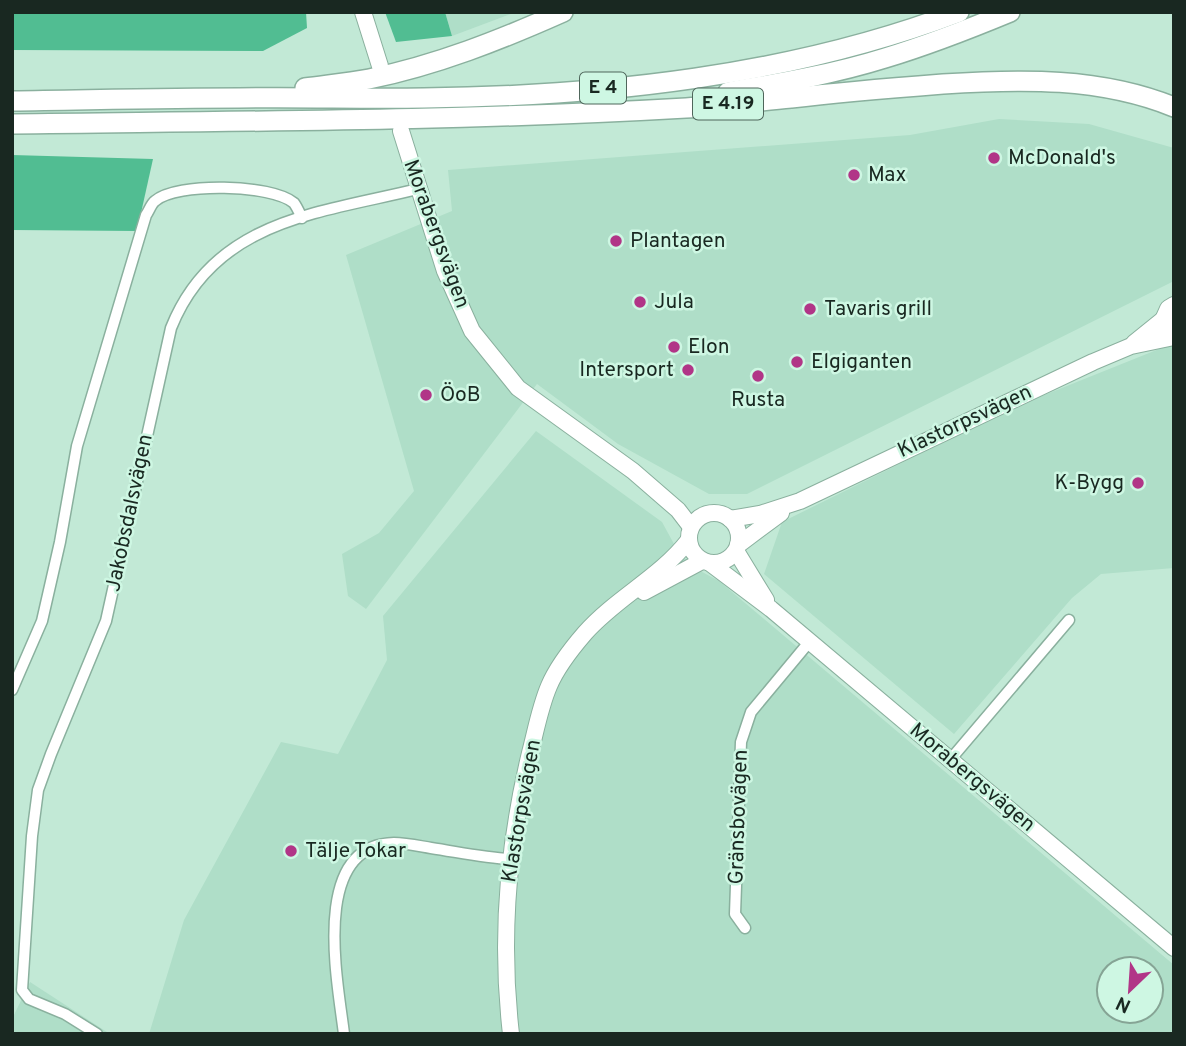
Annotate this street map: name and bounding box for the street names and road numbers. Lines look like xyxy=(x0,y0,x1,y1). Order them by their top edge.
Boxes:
road number: E 4 xyxy=(580,72,626,104)
road number: E 4.19 xyxy=(693,88,763,120)
street label: Morabergsvägen xyxy=(397,156,475,312)
street label: Klastorpsvägen xyxy=(894,379,1036,465)
street label: Jakobsdalsvägen xyxy=(100,432,160,594)
street label: Morabergsvägen xyxy=(903,717,1041,839)
street label: Klastorpsvägen xyxy=(496,737,548,885)
street label: Gränsbovägen xyxy=(723,749,755,885)

